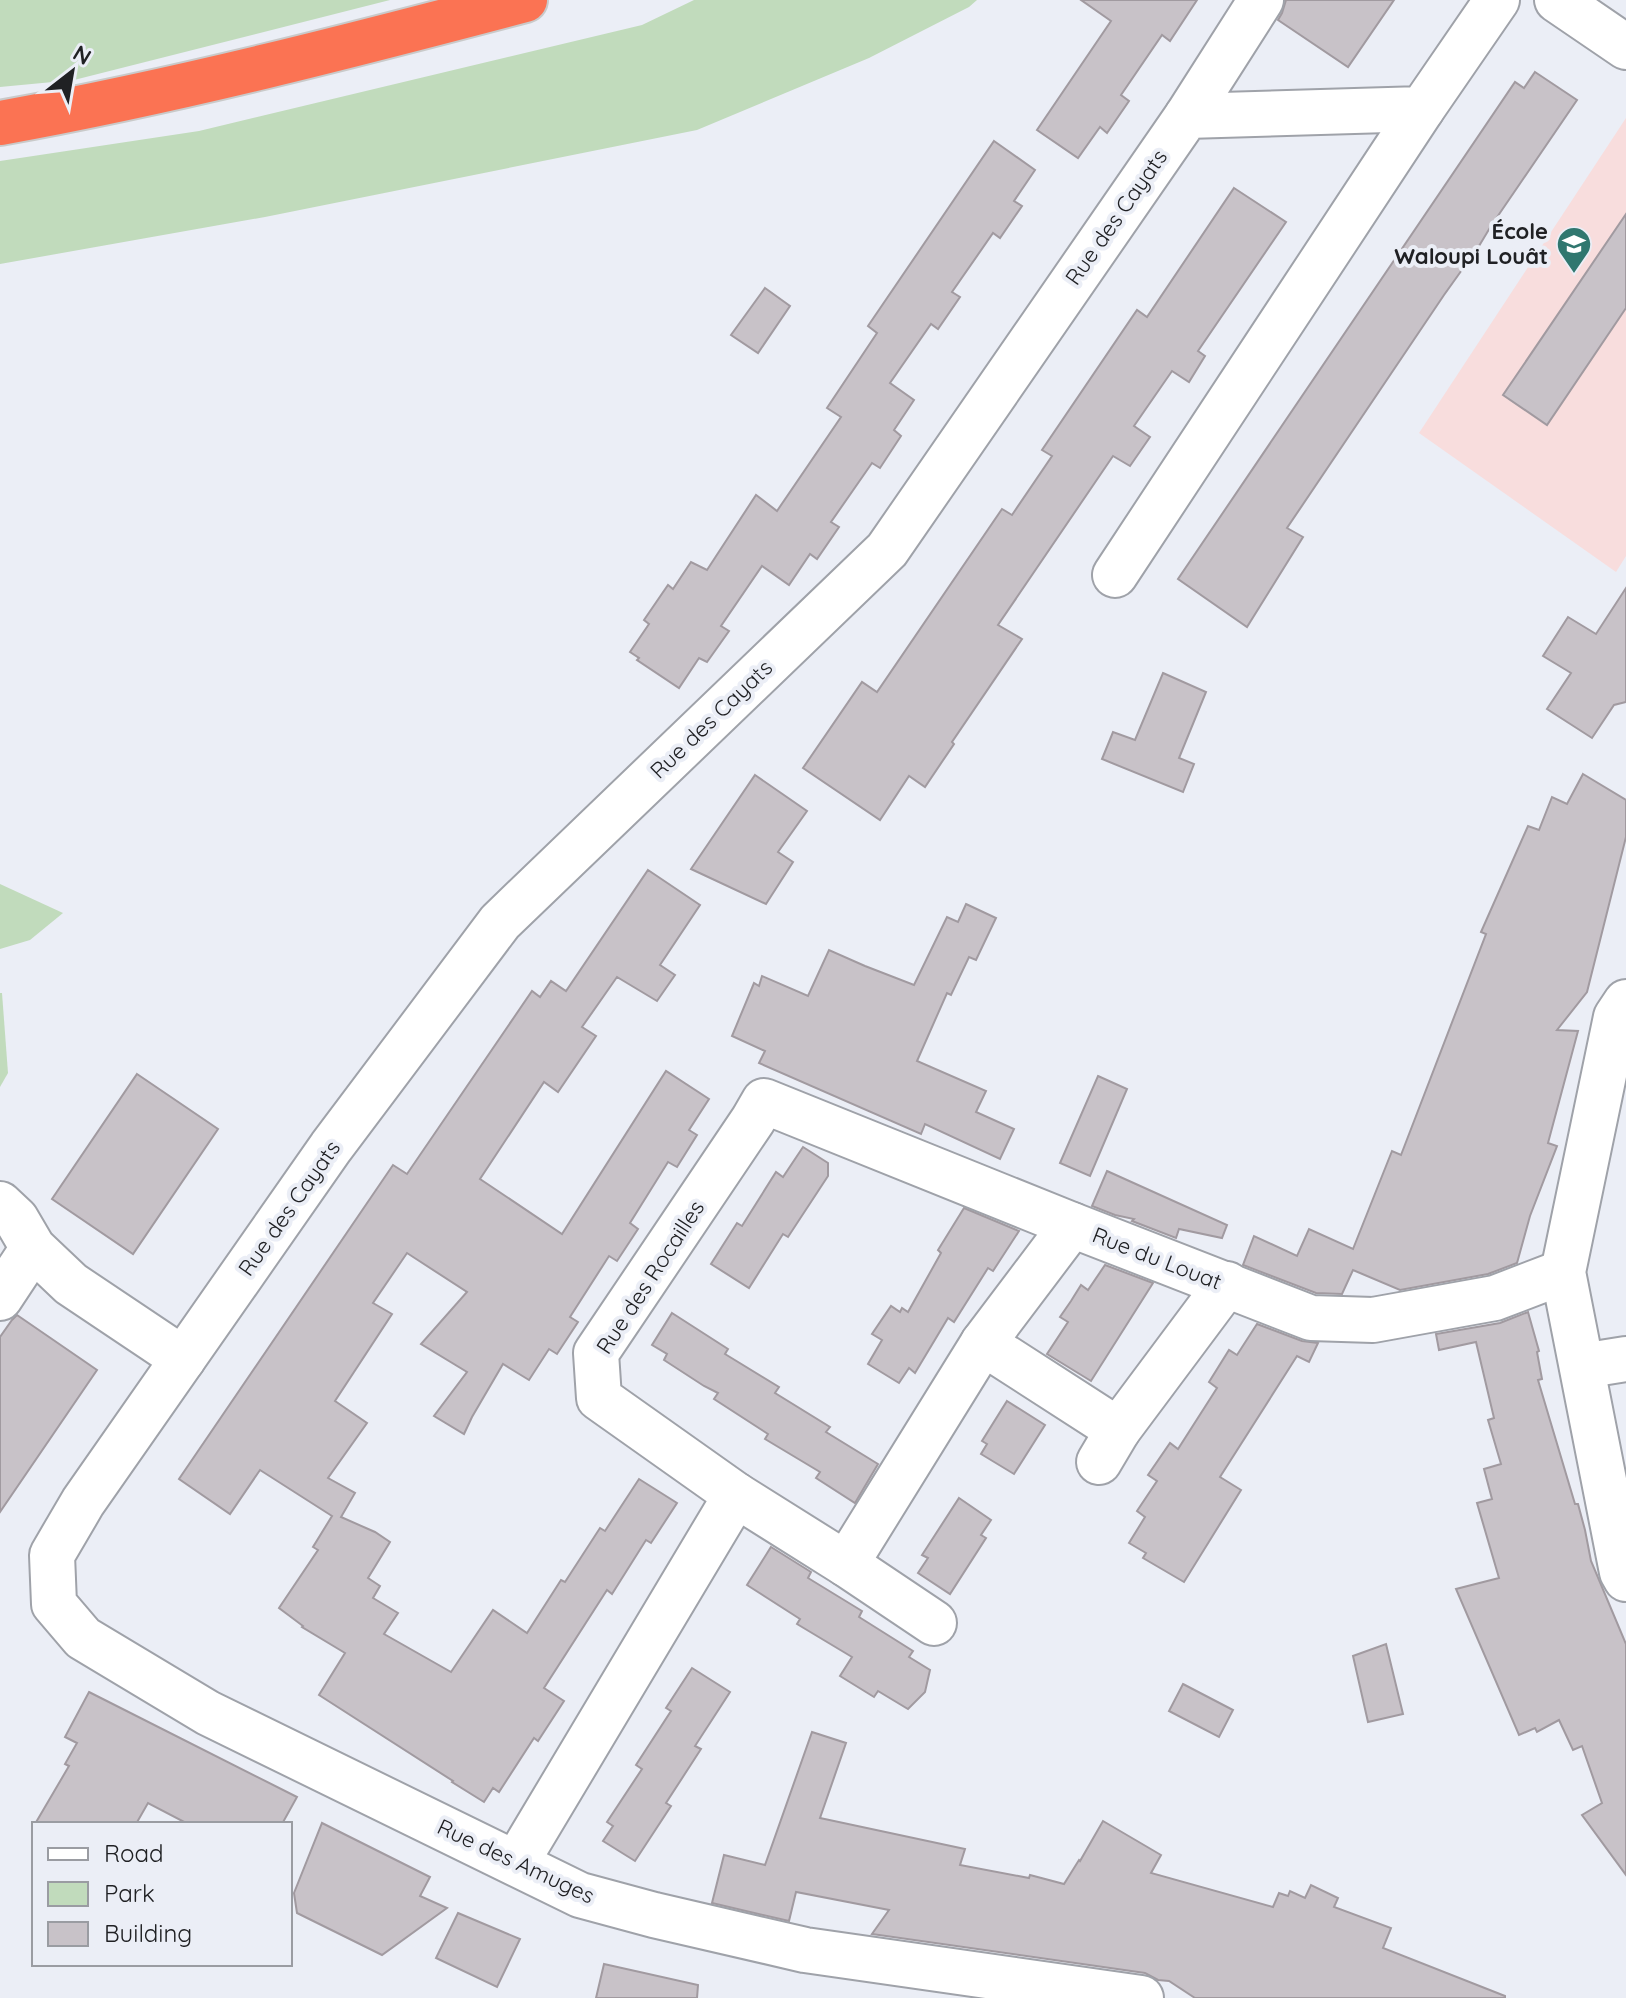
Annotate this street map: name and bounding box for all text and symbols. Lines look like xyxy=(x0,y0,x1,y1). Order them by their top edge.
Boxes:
north arrow xyxy=(32,32,112,112)
text: N xyxy=(68,39,96,71)
street label: Rue des Cayats xyxy=(1059,144,1173,290)
place label: École Waloupi Louât xyxy=(1394,217,1548,270)
school or university icon: École Waloupi Louât xyxy=(1555,225,1593,275)
street label: Rue des Cayats xyxy=(644,654,778,784)
street label: Rue des Cayats xyxy=(232,1135,346,1281)
street label: Rue des Rocailles xyxy=(590,1195,710,1359)
street label: Rue du Louat xyxy=(1089,1221,1225,1295)
street label: Rue des Amuges xyxy=(433,1812,599,1910)
legend xyxy=(32,1822,292,1966)
text: Road xyxy=(104,1838,164,1868)
text: Park xyxy=(104,1878,155,1908)
text: Building xyxy=(104,1918,192,1948)

